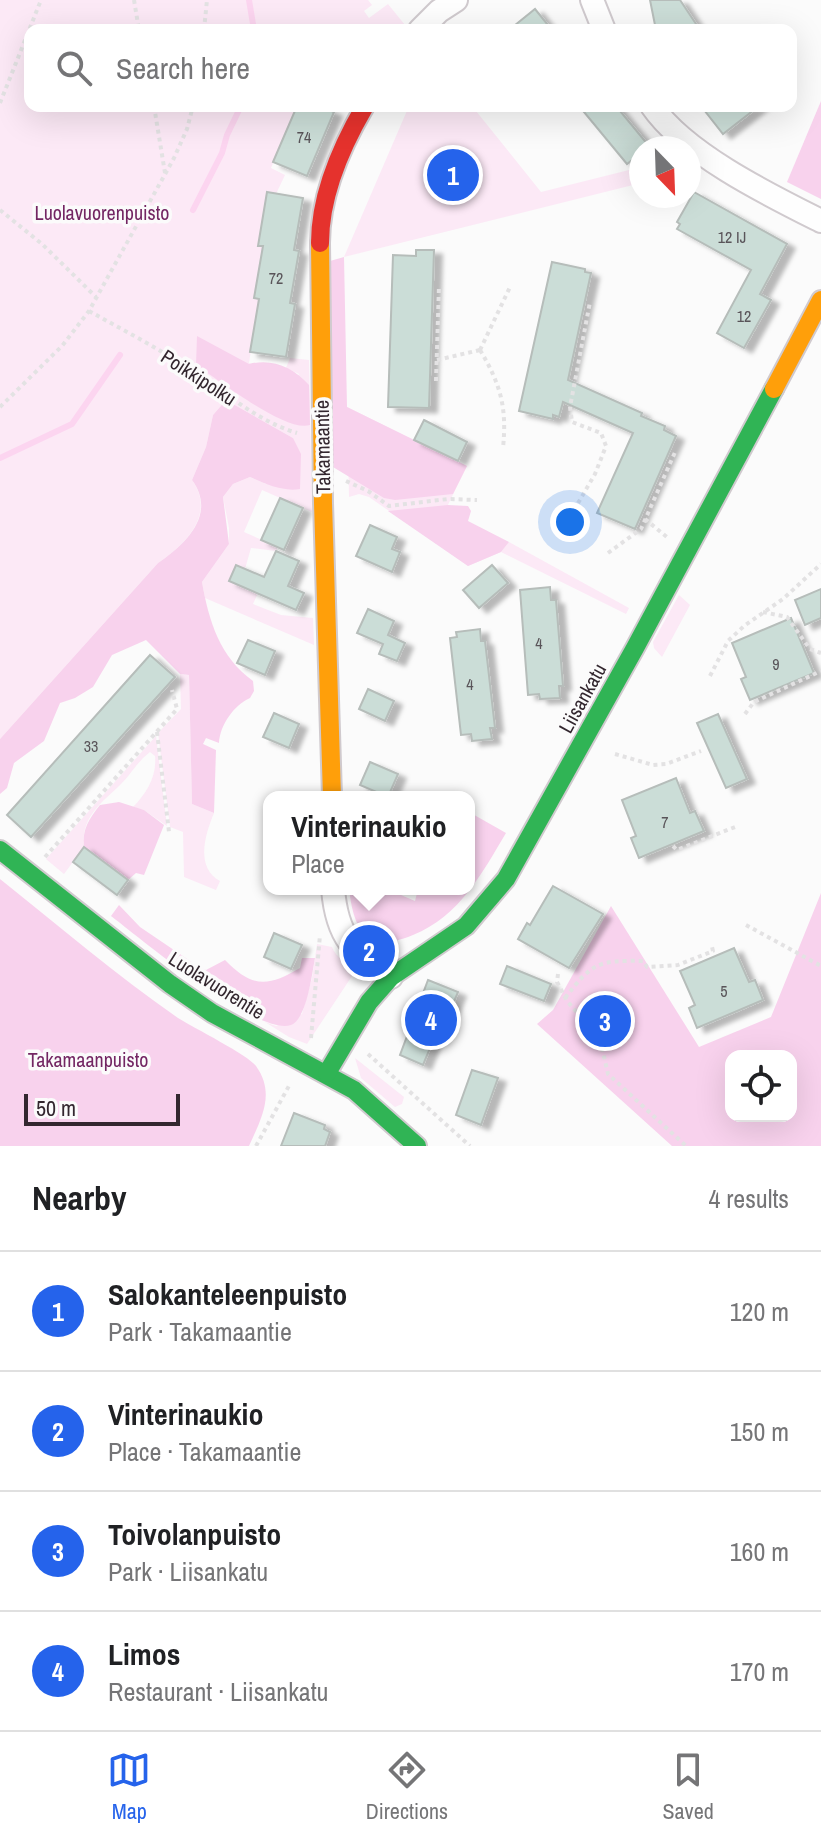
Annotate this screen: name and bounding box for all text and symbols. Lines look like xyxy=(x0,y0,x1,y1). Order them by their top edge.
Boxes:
search box xyxy=(24,24,797,112)
icon: search xyxy=(52,46,96,90)
text: Search here xyxy=(116,48,250,88)
house number: 74 xyxy=(297,126,311,148)
north arrow xyxy=(629,136,701,208)
pin: 1 xyxy=(427,145,479,205)
park label: Luolavuorenpuisto xyxy=(35,199,169,226)
house number: 12 IJ xyxy=(718,226,746,248)
house number: 72 xyxy=(269,267,283,289)
house number: 12 xyxy=(737,305,751,327)
street label: Poikkipolku xyxy=(156,343,242,411)
street label: Takamaantie xyxy=(308,400,336,494)
your location xyxy=(550,502,590,542)
house number: 4 xyxy=(535,632,543,654)
house number: 9 xyxy=(772,653,780,675)
street label: Liisankatu xyxy=(552,658,612,738)
house number: 4 xyxy=(466,673,474,695)
house number: 33 xyxy=(84,735,98,757)
popup xyxy=(263,791,475,895)
text: Vinterinaukio xyxy=(291,806,447,846)
house number: 7 xyxy=(661,811,669,833)
text: Place xyxy=(291,846,345,881)
pin: 2 xyxy=(343,921,395,981)
street label: Luolavuorentie xyxy=(164,945,270,1025)
house number: 5 xyxy=(720,980,728,1002)
pin: 4 xyxy=(405,990,457,1050)
pin: 3 xyxy=(579,991,631,1051)
park label: Takamaanpuisto xyxy=(28,1046,148,1073)
map controls xyxy=(725,1050,797,1122)
button: locate xyxy=(725,1050,797,1122)
scale bar xyxy=(24,1090,180,1126)
text: 50 m xyxy=(36,1093,76,1123)
text: Nearby xyxy=(32,1175,127,1221)
text: 4 results xyxy=(708,1181,789,1216)
text: Salokanteleenpuisto xyxy=(108,1274,347,1314)
text: 1 xyxy=(52,1294,64,1329)
text: 120 m xyxy=(730,1294,789,1329)
text: Park · Takamaantie xyxy=(108,1314,292,1349)
text: Vinterinaukio xyxy=(108,1394,263,1434)
text: 2 xyxy=(52,1414,64,1449)
text: 150 m xyxy=(730,1414,789,1449)
text: Place · Takamaantie xyxy=(108,1434,301,1469)
text: Toivolanpuisto xyxy=(108,1514,281,1554)
text: 3 xyxy=(52,1534,64,1569)
text: 160 m xyxy=(730,1534,789,1569)
text: Park · Liisankatu xyxy=(108,1554,268,1589)
text: Limos xyxy=(108,1634,180,1674)
text: 4 xyxy=(52,1654,64,1689)
text: 170 m xyxy=(730,1654,789,1689)
text: Restaurant · Liisankatu xyxy=(108,1674,328,1709)
tab: Map xyxy=(107,1748,151,1826)
tab: Directions xyxy=(366,1748,448,1826)
tab: Saved xyxy=(663,1748,714,1826)

